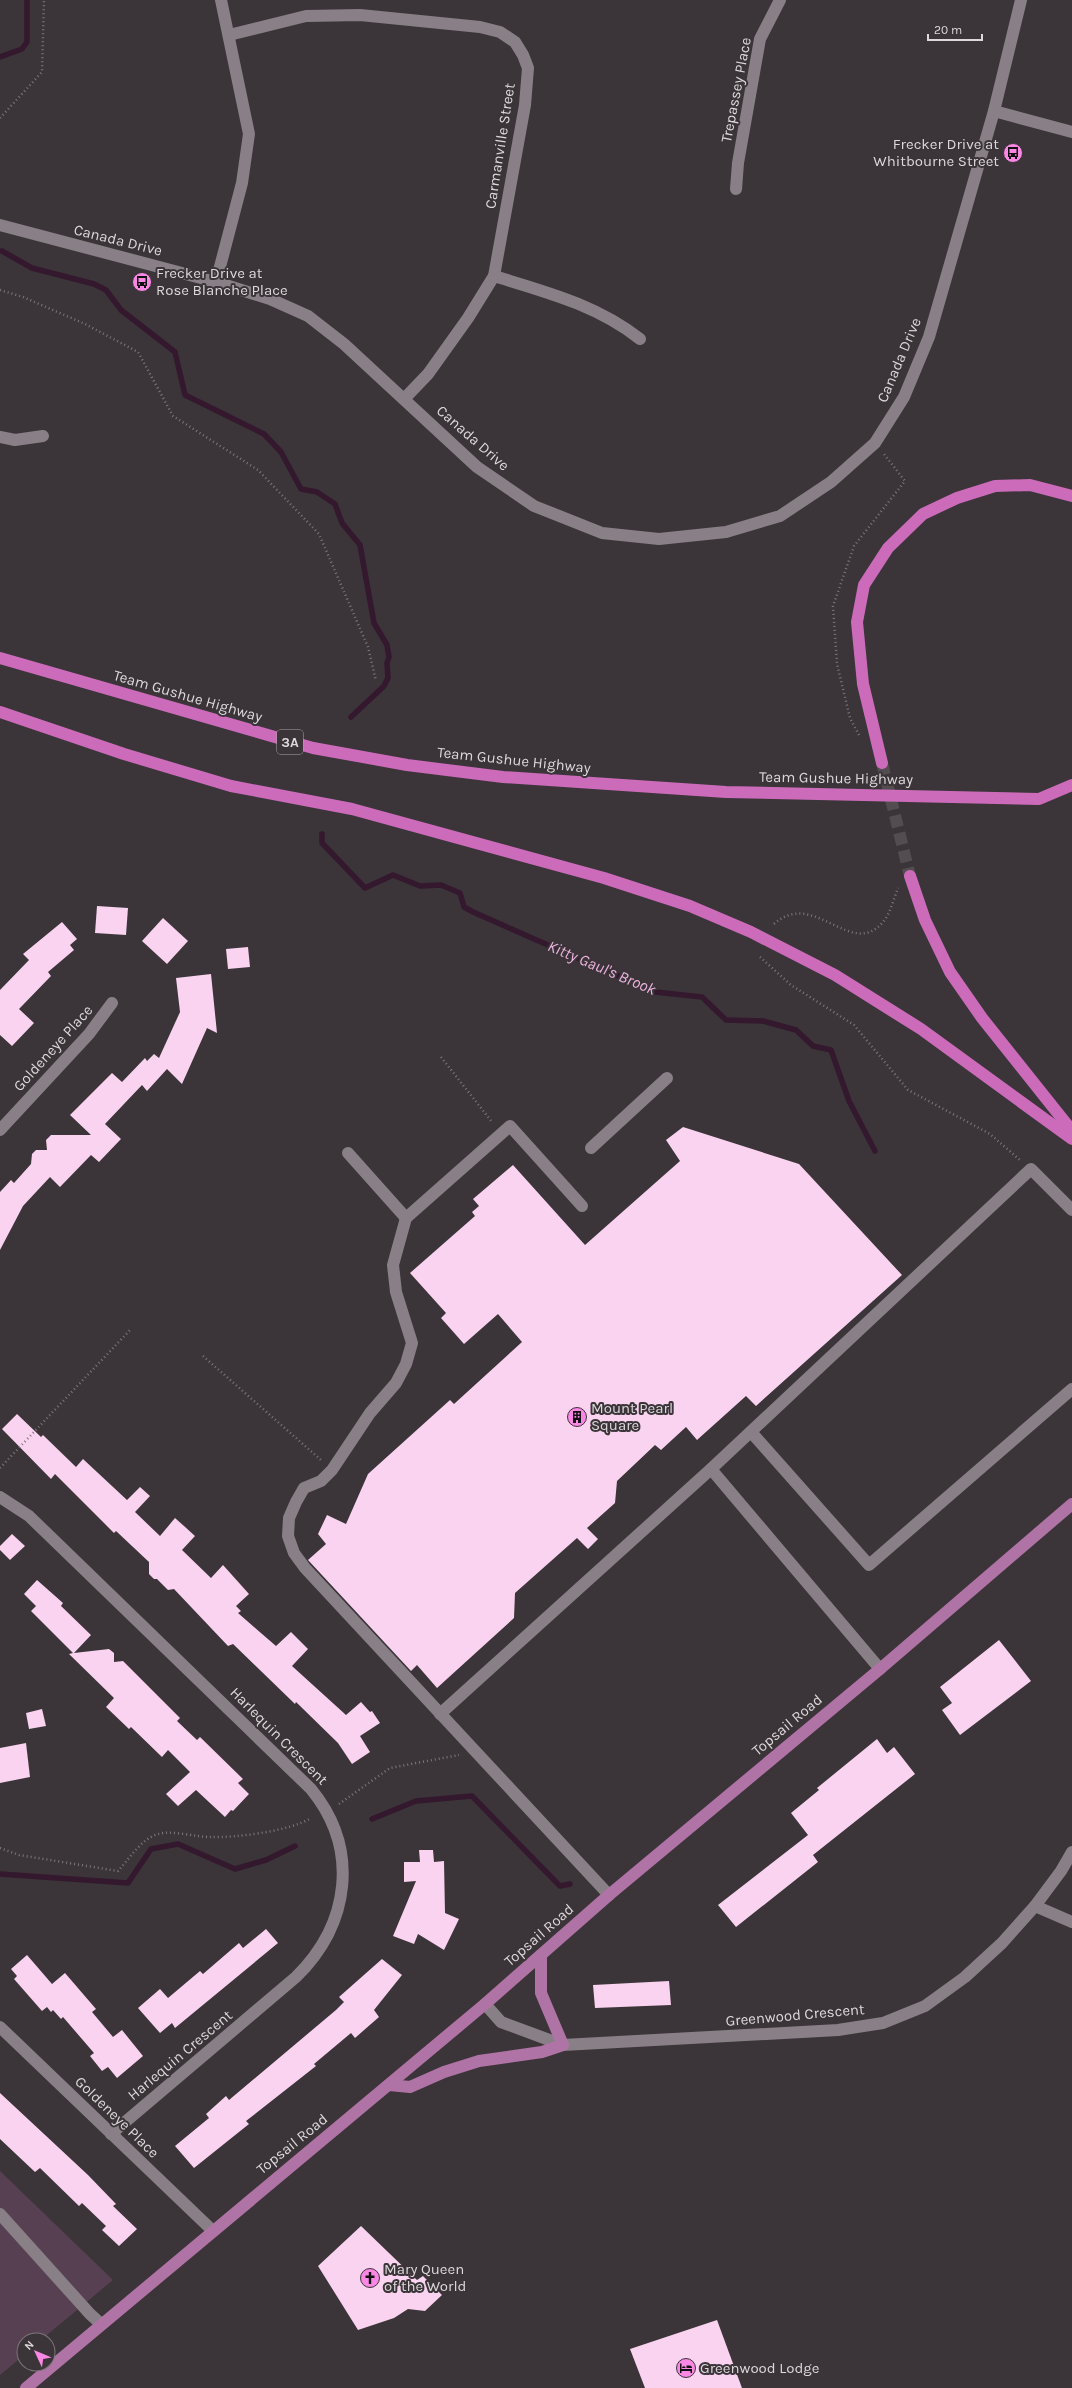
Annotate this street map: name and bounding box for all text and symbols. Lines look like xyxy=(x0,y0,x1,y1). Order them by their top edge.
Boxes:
scale bar xyxy=(928,16,982,42)
text: 20 m xyxy=(934,23,962,37)
street label: Trepassey Place xyxy=(717,36,755,144)
street label: Carmanville Street xyxy=(481,81,519,210)
place label: Frecker Drive at Whitbourne Street xyxy=(873,135,999,170)
bus stop icon: Frecker Drive at Whitbourne Street xyxy=(1002,142,1024,164)
street label: Canada Drive xyxy=(72,220,164,260)
place label: Frecker Drive at Rose Blanche Place xyxy=(156,264,288,299)
bus stop icon: Frecker Drive at Rose Blanche Place xyxy=(131,271,153,293)
street label: Canada Drive xyxy=(873,315,925,405)
street label: Canada Drive xyxy=(433,402,513,474)
street label: Team Gushue Highway xyxy=(111,666,265,726)
road number: 3A xyxy=(277,730,303,754)
street label: Team Gushue Highway xyxy=(436,743,592,777)
street label: Team Gushue Highway xyxy=(759,768,913,788)
water label: Kitty Gaul's Brook xyxy=(545,936,660,999)
street label: Goldeneye Place xyxy=(10,1001,96,1095)
place label: Mount Pearl Square xyxy=(591,1399,673,1434)
building icon: Mount Pearl Square xyxy=(566,1406,588,1428)
street label: Harlequin Crescent xyxy=(226,1683,332,1789)
street label: Topsail Road xyxy=(748,1690,826,1760)
street label: Topsail Road xyxy=(501,1900,577,1970)
street label: Greenwood Crescent xyxy=(725,2000,866,2030)
street label: Harlequin Crescent xyxy=(124,2006,236,2104)
street label: Goldeneye Place xyxy=(71,2072,163,2162)
street label: Topsail Road xyxy=(253,2110,331,2178)
place label: Mary Queen of the World xyxy=(384,2260,467,2295)
church icon: Mary Queen of the World xyxy=(359,2267,381,2289)
north arrow xyxy=(16,2332,56,2372)
text: N xyxy=(22,2338,37,2353)
hotel icon: Greenwood Lodge xyxy=(675,2357,697,2379)
place label: Greenwood Lodge xyxy=(700,2359,820,2377)

